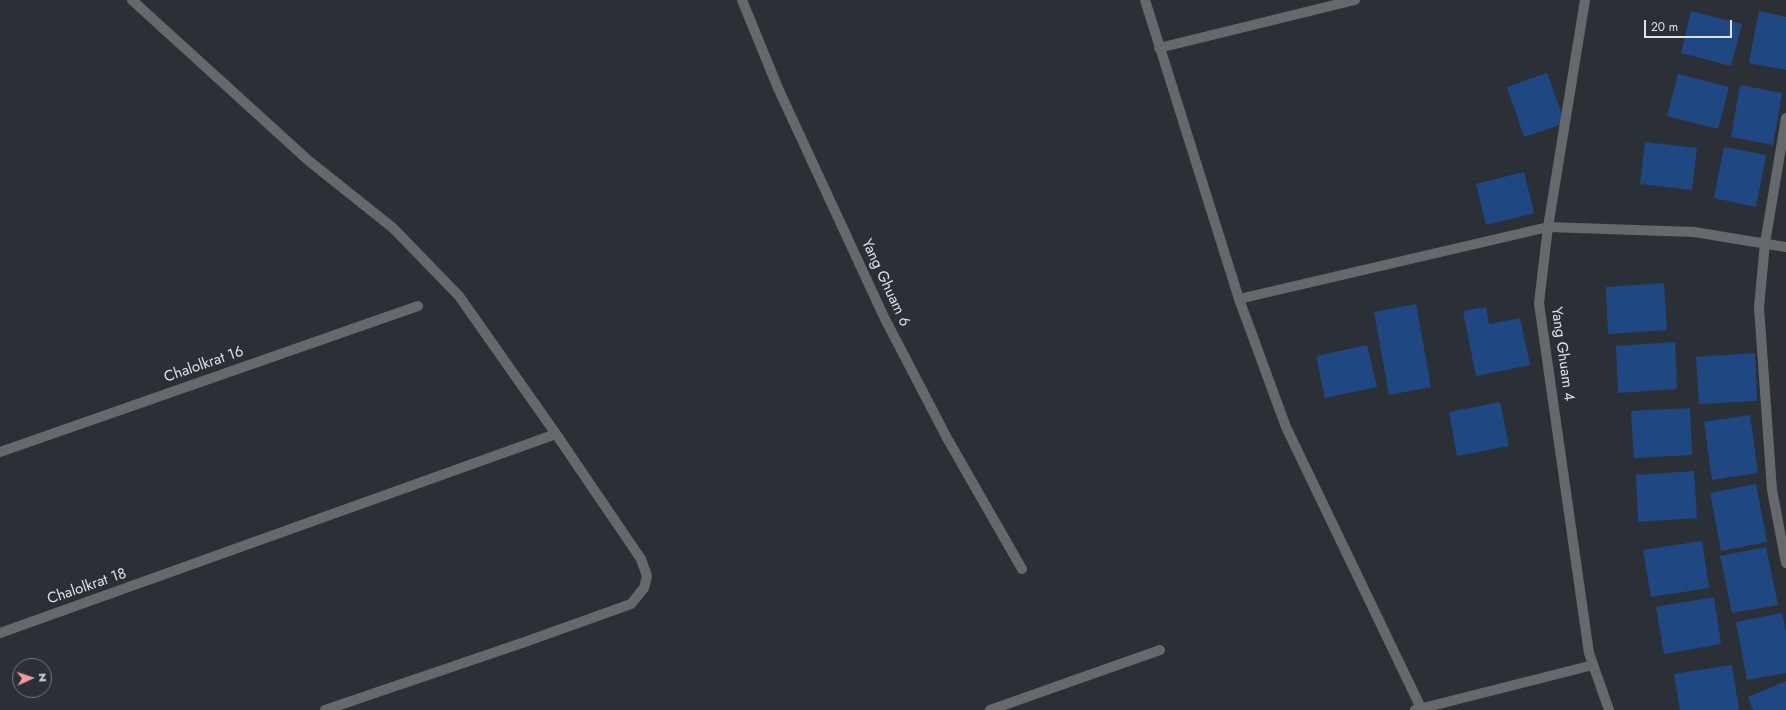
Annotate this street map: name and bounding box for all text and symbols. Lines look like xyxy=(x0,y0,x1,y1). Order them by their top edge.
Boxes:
scale bar xyxy=(1646,12,1734,38)
text: 20 m xyxy=(1651,18,1678,36)
street label: Yang Ghuam 6 xyxy=(857,236,913,330)
street label: Yang Ghuam 4 xyxy=(1547,306,1577,402)
street label: Chalolkrat 16 xyxy=(162,343,246,387)
street label: Chalolkrat 18 xyxy=(45,565,129,609)
north arrow xyxy=(12,658,52,698)
text: N xyxy=(35,673,51,682)

